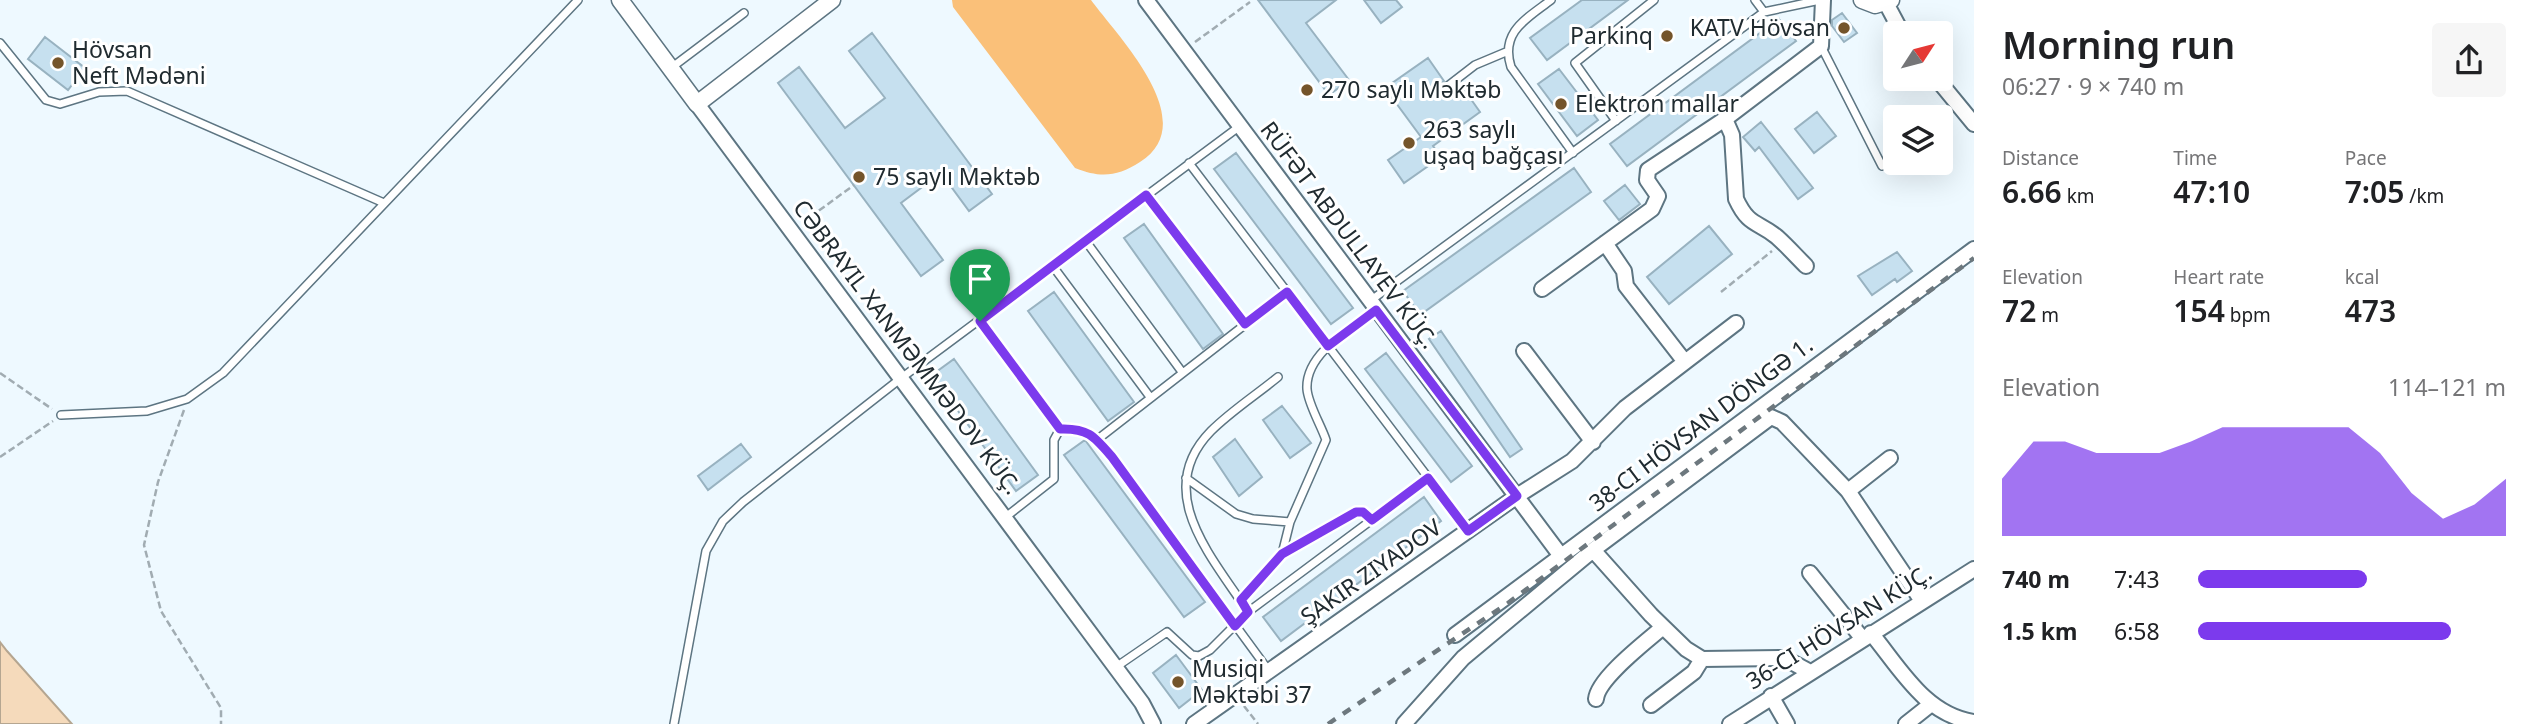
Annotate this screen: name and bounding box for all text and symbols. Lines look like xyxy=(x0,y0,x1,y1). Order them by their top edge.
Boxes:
place label: KATV Hövsan xyxy=(1690,11,1830,43)
text: Morning run xyxy=(2002,18,2235,70)
place label: Parkinq xyxy=(1570,19,1653,51)
marker: KATV Hövsan xyxy=(1836,20,1852,36)
north arrow xyxy=(1883,21,1953,91)
map controls xyxy=(1883,21,1953,175)
button: share xyxy=(2432,23,2506,97)
marker: Parkinq xyxy=(1659,28,1675,44)
place label: Hövsan Neft Mədəni xyxy=(72,33,206,91)
marker: Hövsan Neft Mədəni xyxy=(50,55,66,71)
text: 06:27 · 9 × 740 m xyxy=(2002,70,2184,102)
place label: 270 saylı Məktəb xyxy=(1321,73,1501,105)
marker: 270 saylı Məktəb xyxy=(1299,82,1315,98)
place label: Elektron mallar xyxy=(1575,87,1740,119)
marker: Elektron mallar xyxy=(1553,96,1569,112)
button: layers xyxy=(1883,105,1953,175)
place label: 263 saylı uşaq bağçası xyxy=(1423,113,1563,171)
street label: RÜFƏT ABDULLAYEV KÜÇ. xyxy=(1254,114,1446,355)
marker: 263 saylı uşaq bağçası xyxy=(1401,135,1417,151)
text: Distance xyxy=(2002,145,2079,171)
text: Time xyxy=(2173,145,2217,171)
text: Pace xyxy=(2345,145,2387,171)
place label: 75 saylı Məktəb xyxy=(873,160,1040,192)
marker: 75 saylı Məktəb xyxy=(851,169,867,185)
text: 6.66 xyxy=(2002,171,2062,212)
text: 47:10 xyxy=(2173,171,2250,212)
text: 7:05 xyxy=(2345,171,2404,212)
text: km xyxy=(2062,183,2095,209)
text: /km xyxy=(2404,183,2444,209)
street label: CƏBRAYIL XANMƏMMƏDOV KÜÇ. xyxy=(786,193,1029,500)
pin xyxy=(950,249,1010,321)
icon: arrive xyxy=(961,260,999,298)
text: Elevation xyxy=(2002,264,2083,290)
text: Heart rate xyxy=(2173,264,2264,290)
text: kcal xyxy=(2345,264,2379,290)
text: 72 xyxy=(2002,290,2036,331)
text: 154 xyxy=(2173,290,2225,331)
text: 473 xyxy=(2345,290,2396,331)
text: m xyxy=(2036,302,2059,328)
text: bpm xyxy=(2225,302,2271,328)
street label: 38-CI HÖVSAN DÖNGƏ 1. xyxy=(1582,328,1819,518)
text: Elevation xyxy=(2002,371,2100,403)
text: 114–121 m xyxy=(2388,371,2506,403)
street label: ŞAKIR ZIYADOV xyxy=(1294,511,1447,632)
street label: 36-CI HÖVSAN KÜÇ. xyxy=(1740,556,1937,696)
text: 740 m xyxy=(2002,563,2070,595)
text: 7:43 xyxy=(2114,563,2160,595)
text: 1.5 km xyxy=(2002,615,2077,647)
text: 6:58 xyxy=(2114,615,2160,647)
place label: Musiqi Məktəbi 37 xyxy=(1192,652,1312,710)
marker: Musiqi Məktəbi 37 xyxy=(1170,674,1186,690)

